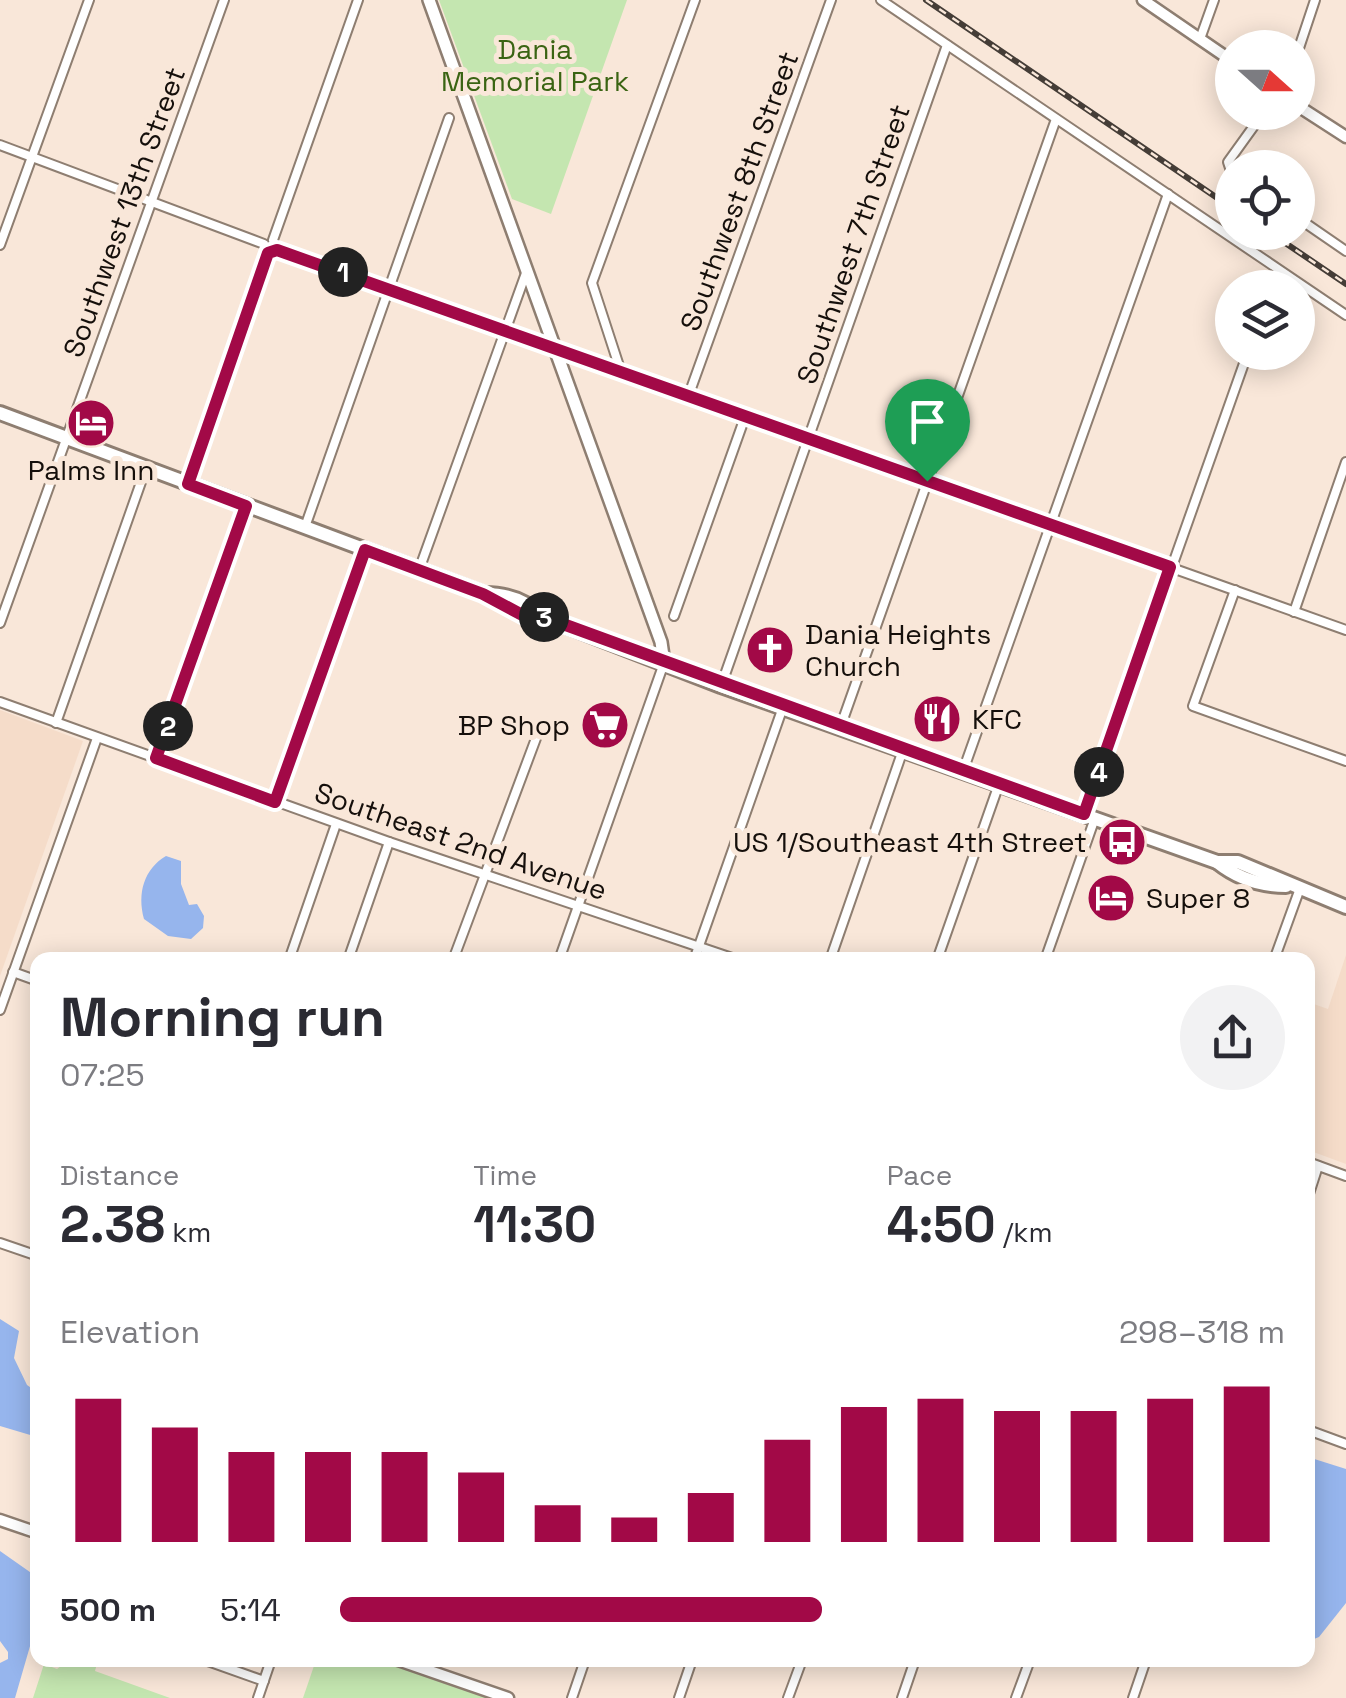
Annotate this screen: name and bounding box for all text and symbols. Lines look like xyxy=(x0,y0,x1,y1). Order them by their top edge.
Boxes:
north arrow xyxy=(1215,30,1315,130)
map controls xyxy=(1215,30,1315,370)
park label: Dania Memorial Park xyxy=(441,31,629,99)
street label: Southwest 8th Street xyxy=(672,46,806,336)
street label: Southwest 13th Street xyxy=(55,62,193,362)
street label: Southwest 7th Street xyxy=(788,99,918,389)
button: locate xyxy=(1215,150,1315,250)
pin: 1 xyxy=(318,247,368,297)
text: 1 xyxy=(337,254,349,290)
button: layers xyxy=(1215,270,1315,370)
pin xyxy=(885,379,970,482)
icon: arrive xyxy=(900,394,955,449)
hotel icon: Palms Inn xyxy=(65,397,117,449)
place label: Palms Inn xyxy=(28,452,154,488)
pin: 3 xyxy=(519,592,569,642)
text: 3 xyxy=(535,599,553,635)
place label: Dania Heights Church xyxy=(805,616,991,684)
church icon: Dania Heights Church xyxy=(744,624,796,676)
restaurant icon: KFC xyxy=(911,693,963,745)
supermarket icon: BP Shop xyxy=(579,699,631,751)
pin: 2 xyxy=(143,701,193,751)
place label: KFC xyxy=(972,701,1022,737)
place label: BP Shop xyxy=(458,707,570,743)
text: 2 xyxy=(160,708,176,744)
pin: 4 xyxy=(1074,747,1124,797)
text: 4 xyxy=(1090,754,1108,790)
street label: Southeast 2nd Avenue xyxy=(310,774,612,908)
bus stop icon: US 1/Southeast 4th Street xyxy=(1096,816,1148,868)
place label: US 1/Southeast 4th Street xyxy=(733,824,1087,860)
hotel icon: Super 8 xyxy=(1085,872,1137,924)
place label: Super 8 xyxy=(1146,880,1250,916)
text: Morning run xyxy=(60,982,385,1052)
button: share xyxy=(1180,985,1285,1090)
text: 07:25 xyxy=(60,1055,145,1095)
text: Distance xyxy=(60,1157,179,1193)
text: Time xyxy=(473,1157,537,1193)
text: Pace xyxy=(887,1157,952,1193)
text: 2.38 xyxy=(60,1193,165,1257)
text: 11:30 xyxy=(473,1193,596,1257)
text: 4:50 xyxy=(887,1193,996,1257)
text: km xyxy=(165,1214,211,1250)
text: /km xyxy=(996,1214,1052,1250)
text: Elevation xyxy=(60,1312,200,1352)
text: 298–318 m xyxy=(1119,1312,1285,1352)
text: 500 m xyxy=(60,1590,156,1630)
text: 5:14 xyxy=(220,1590,281,1630)

